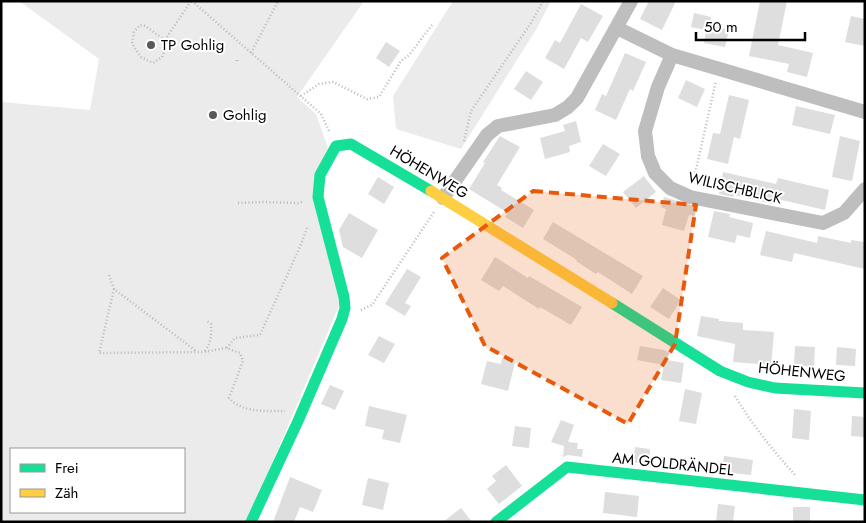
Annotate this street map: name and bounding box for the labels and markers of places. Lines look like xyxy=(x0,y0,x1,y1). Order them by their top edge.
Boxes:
place label: TP Gohlig xyxy=(161,34,224,56)
marker: TP Gohlig xyxy=(145,39,157,51)
place label: Gohlig xyxy=(223,104,267,126)
marker: Gohlig xyxy=(207,109,219,121)

